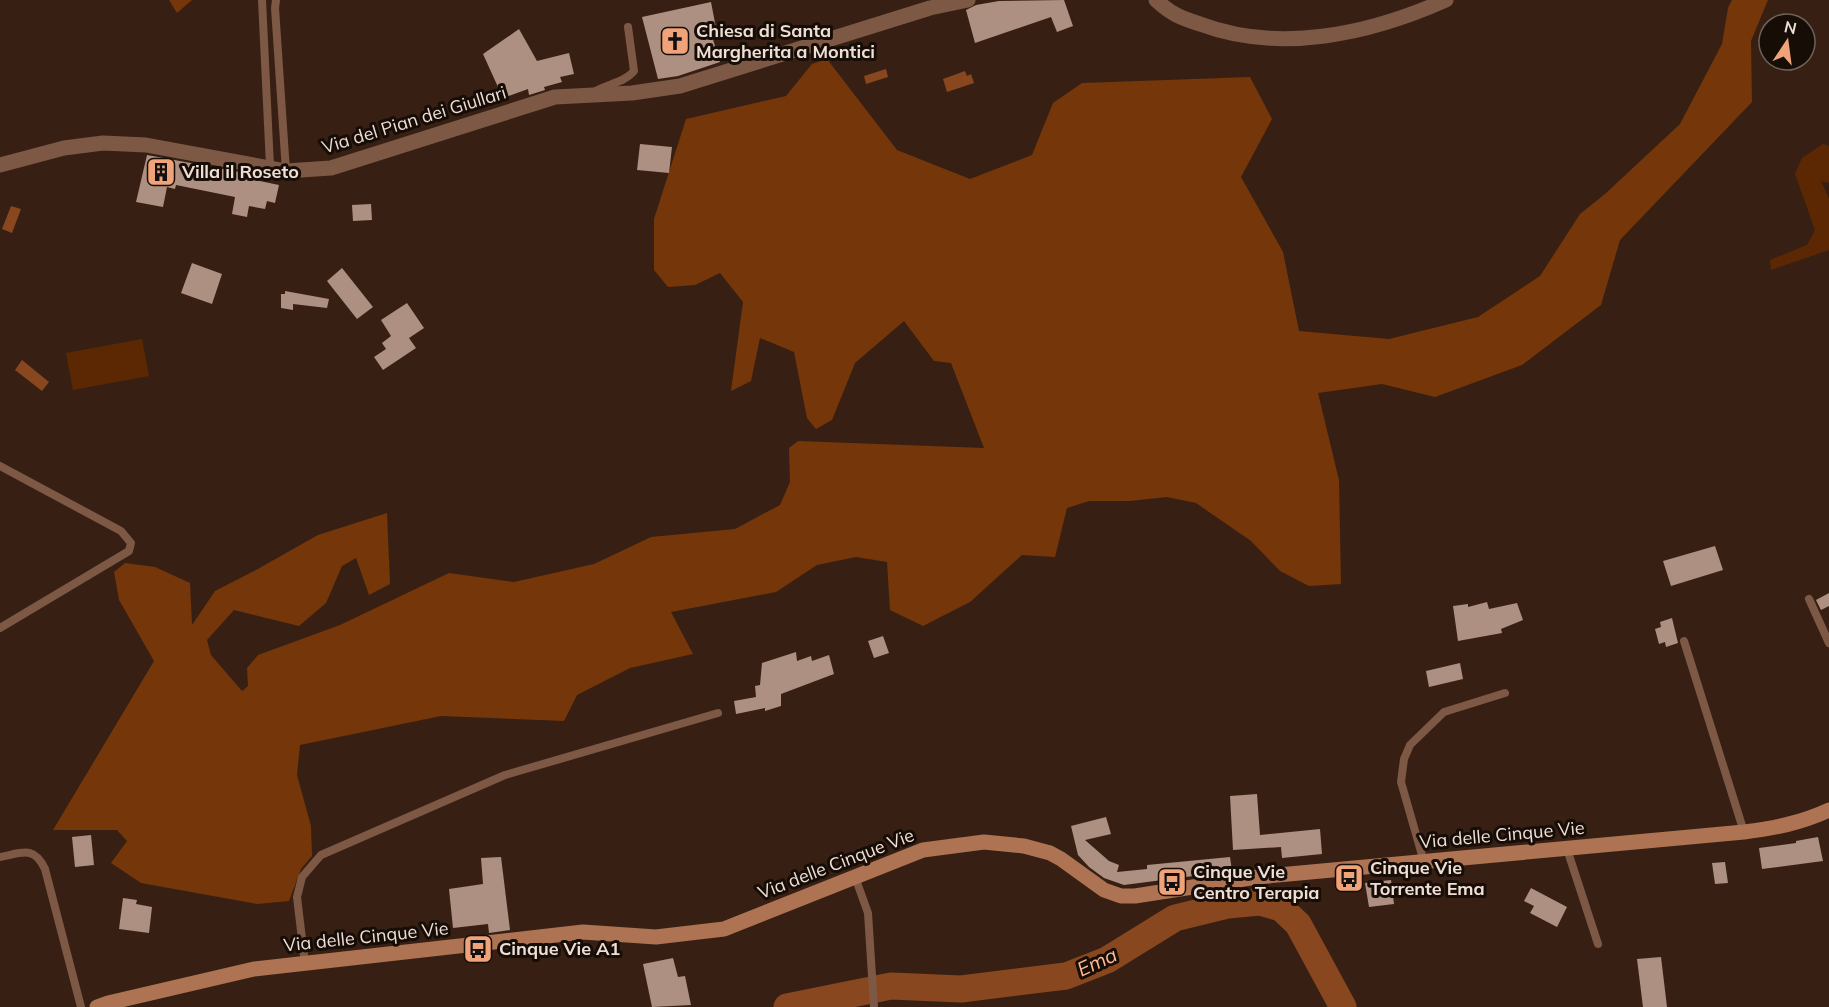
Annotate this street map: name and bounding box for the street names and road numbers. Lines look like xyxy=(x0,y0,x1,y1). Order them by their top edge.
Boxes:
street label: Via del Pian dei Giullari xyxy=(319,81,509,159)
street label: Via delle Cinque Vie xyxy=(1419,816,1585,853)
street label: Via delle Cinque Vie xyxy=(754,823,917,904)
street label: Via delle Cinque Vie xyxy=(282,916,449,957)

